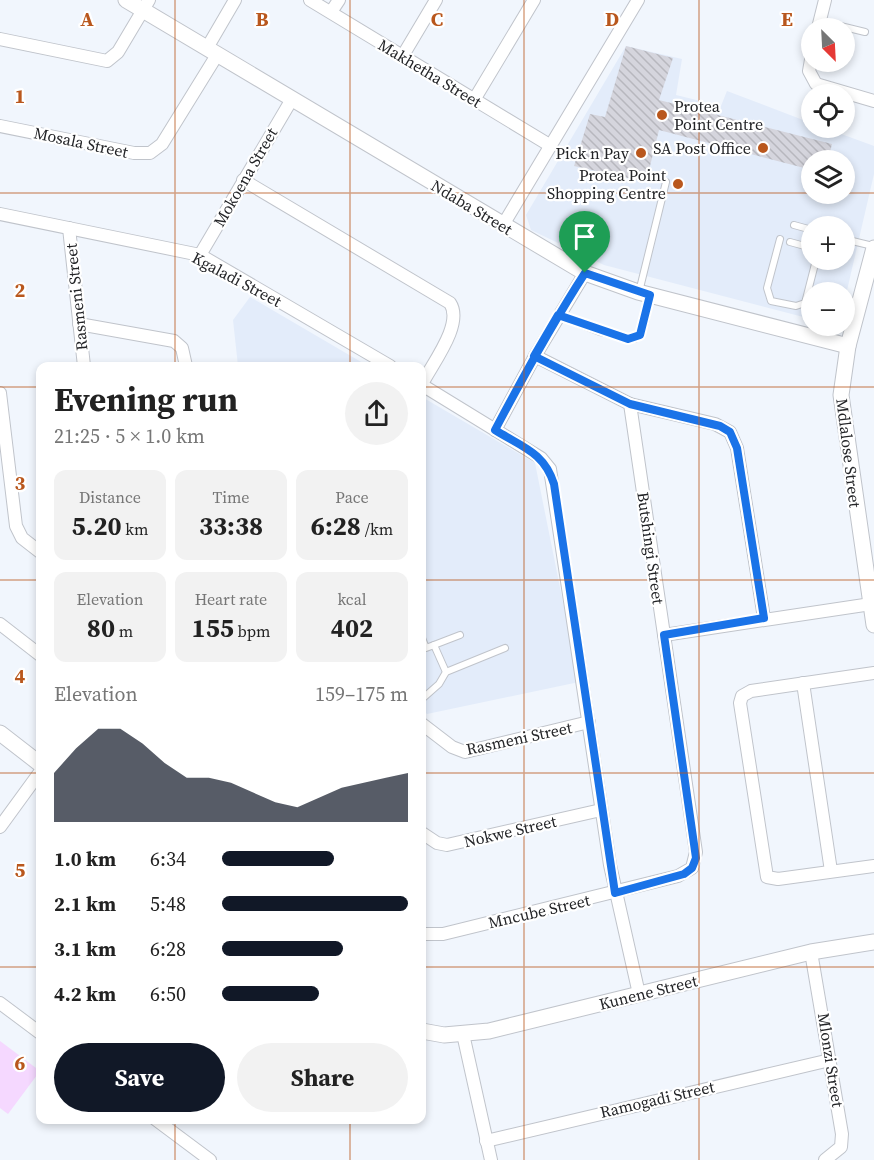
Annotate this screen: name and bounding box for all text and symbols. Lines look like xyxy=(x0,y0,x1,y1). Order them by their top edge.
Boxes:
text: A xyxy=(80,5,94,33)
text: B xyxy=(255,5,269,33)
text: C xyxy=(431,5,443,33)
text: D xyxy=(605,5,619,33)
text: E xyxy=(781,5,793,33)
north arrow xyxy=(801,18,855,72)
map controls xyxy=(801,18,855,336)
street label: Makhetha Street xyxy=(374,33,486,113)
text: 1 xyxy=(15,82,25,110)
button: locate xyxy=(801,84,855,138)
place label: Protea Point Centre xyxy=(674,95,763,135)
marker: Protea Point Centre xyxy=(655,108,669,122)
street label: Mosala Street xyxy=(32,121,131,163)
street label: Mokoena Street xyxy=(208,123,283,231)
place label: SA Post Office xyxy=(653,137,751,159)
marker: SA Post Office xyxy=(756,141,770,155)
place label: Pick n Pay xyxy=(556,142,630,164)
marker: Pick n Pay xyxy=(634,146,648,160)
button: layers xyxy=(801,150,855,204)
place label: Protea Point Shopping Centre xyxy=(547,164,667,204)
street label: Ndaba Street xyxy=(427,174,517,240)
marker: Protea Point Shopping Centre xyxy=(671,177,685,191)
pin xyxy=(559,211,610,273)
button: + xyxy=(801,216,855,270)
icon: arrive xyxy=(568,220,601,253)
street label: Rasmeni Street xyxy=(59,242,93,352)
street label: Kgaladi Street xyxy=(188,246,286,312)
text: 2 xyxy=(15,276,26,304)
button: − xyxy=(801,282,855,336)
text: Evening run xyxy=(54,377,238,422)
button: share xyxy=(345,382,408,445)
street label: Mdlalose Street xyxy=(831,397,867,510)
text: 21:25 · 5 × 1.0 km xyxy=(54,422,205,450)
text: 3 xyxy=(15,469,26,497)
text: Distance xyxy=(79,486,141,508)
text: Time xyxy=(212,486,250,508)
text: Pace xyxy=(335,486,369,508)
street label: Butshingi Street xyxy=(632,490,670,606)
text: 5.20 xyxy=(72,508,122,544)
text: 33:38 xyxy=(199,508,263,544)
text: 6:28 xyxy=(311,508,361,544)
text: km xyxy=(122,518,148,540)
text: /km xyxy=(361,518,393,540)
text: Elevation xyxy=(77,588,143,610)
text: Heart rate xyxy=(195,588,267,610)
text: kcal xyxy=(337,588,367,610)
text: 80 xyxy=(87,610,115,646)
text: 155 xyxy=(192,610,234,646)
text: 402 xyxy=(331,610,373,646)
text: m xyxy=(115,620,133,642)
text: bpm xyxy=(234,620,270,642)
text: 4 xyxy=(15,662,26,690)
text: Elevation xyxy=(54,680,138,708)
text: 159–175 m xyxy=(315,680,408,708)
street label: Rasmeni Street xyxy=(464,716,575,760)
street label: Nokwe Street xyxy=(462,810,559,852)
text: 1.0 km xyxy=(54,845,116,873)
text: 6:34 xyxy=(150,845,186,873)
text: 5 xyxy=(15,856,26,884)
street label: Mncube Street xyxy=(486,888,593,933)
text: 2.1 km xyxy=(54,890,116,918)
text: 5:48 xyxy=(150,890,186,918)
text: 3.1 km xyxy=(54,935,116,963)
text: 6:28 xyxy=(150,935,186,963)
street label: Kunene Street xyxy=(597,969,700,1015)
text: 4.2 km xyxy=(54,980,116,1008)
text: 6:50 xyxy=(150,980,186,1008)
street label: Mlonzi Street xyxy=(813,1011,849,1109)
button: Save xyxy=(54,1043,225,1112)
button: Share xyxy=(237,1043,408,1112)
text: 6 xyxy=(15,1049,26,1077)
street label: Ramogadi Street xyxy=(598,1075,717,1123)

